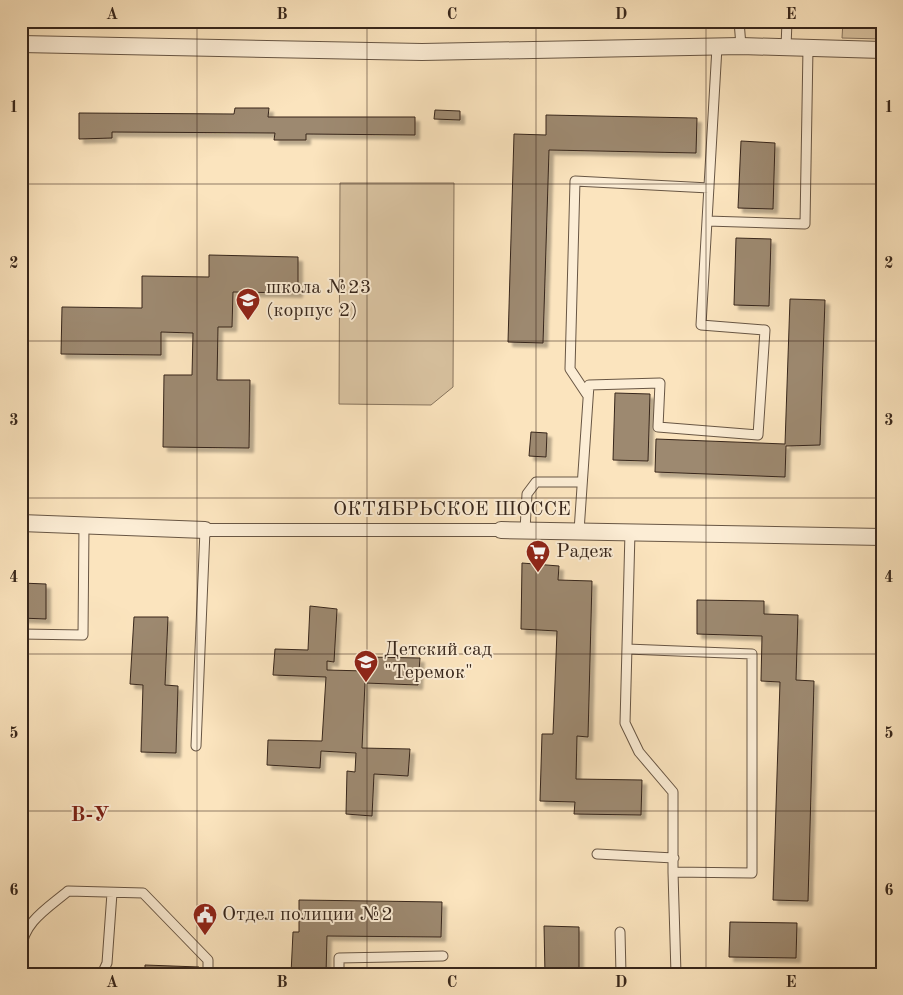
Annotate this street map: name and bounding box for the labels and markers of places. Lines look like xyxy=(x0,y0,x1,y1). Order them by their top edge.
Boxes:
place label: школа №23 (корпус 2) xyxy=(266,278,371,321)
school or university icon: школа №23 (корпус 2) xyxy=(235,287,261,321)
supermarket icon: Радеж xyxy=(525,539,551,573)
place label: Радеж xyxy=(556,542,613,562)
place label: Детский сад "Теремок" xyxy=(384,640,492,683)
school or university icon: Детский сад "Теремок" xyxy=(353,649,379,683)
public building icon: Отдел полиции №2 xyxy=(192,902,218,936)
place label: Отдел полиции №2 xyxy=(222,905,393,925)

